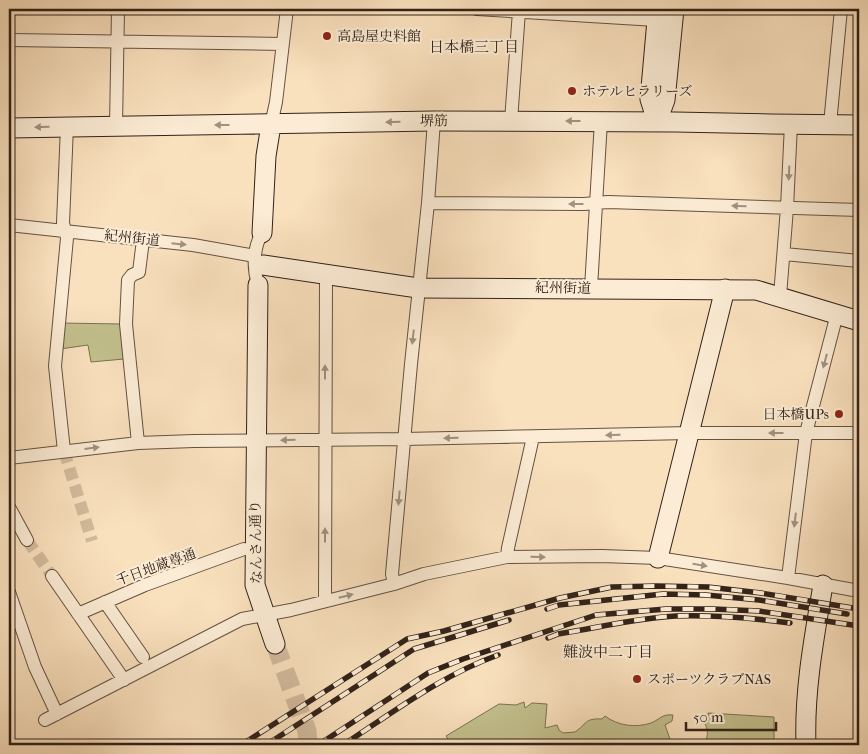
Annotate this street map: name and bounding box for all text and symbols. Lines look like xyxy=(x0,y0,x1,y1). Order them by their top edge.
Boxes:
place label: 高島屋史料館 xyxy=(337,28,421,45)
marker: 高島屋史料館 xyxy=(321,30,333,42)
district label: 日本橋三丁目 xyxy=(429,38,519,56)
place label: ホテルヒラリーズ xyxy=(582,83,693,100)
marker: ホテルヒラリーズ xyxy=(566,85,578,97)
street label: 堺筋 xyxy=(420,112,448,130)
one-way arrow xyxy=(565,117,581,125)
one-way arrow xyxy=(385,118,401,126)
one-way arrow xyxy=(214,121,230,129)
one-way arrow xyxy=(34,123,50,131)
one-way arrow xyxy=(785,165,793,181)
one-way arrow xyxy=(568,200,584,208)
one-way arrow xyxy=(730,202,746,210)
street label: 紀州街道 xyxy=(103,227,161,249)
one-way arrow xyxy=(171,240,187,248)
street label: 紀州街道 xyxy=(535,279,591,297)
one-way arrow xyxy=(409,329,417,345)
one-way arrow xyxy=(821,353,829,368)
one-way arrow xyxy=(321,364,329,380)
place label: 日本橋UPs xyxy=(763,406,829,423)
marker: 日本橋UPs xyxy=(833,408,845,420)
one-way arrow xyxy=(767,429,783,437)
one-way arrow xyxy=(605,432,621,440)
one-way arrow xyxy=(442,435,458,443)
one-way arrow xyxy=(280,436,296,444)
one-way arrow xyxy=(84,444,100,452)
one-way arrow xyxy=(394,491,402,507)
street label: なんさん通り xyxy=(247,500,265,584)
one-way arrow xyxy=(791,513,799,529)
one-way arrow xyxy=(321,526,329,542)
street label: 千日地蔵尊通 xyxy=(114,545,198,589)
one-way arrow xyxy=(531,553,547,561)
one-way arrow xyxy=(693,561,709,569)
one-way arrow xyxy=(338,592,353,600)
district label: 難波中二丁目 xyxy=(563,643,653,661)
place label: スポーツクラブNAS xyxy=(647,671,771,688)
marker: スポーツクラブNAS xyxy=(631,673,643,685)
scale bar xyxy=(686,699,776,731)
text: 50 m xyxy=(693,708,724,726)

